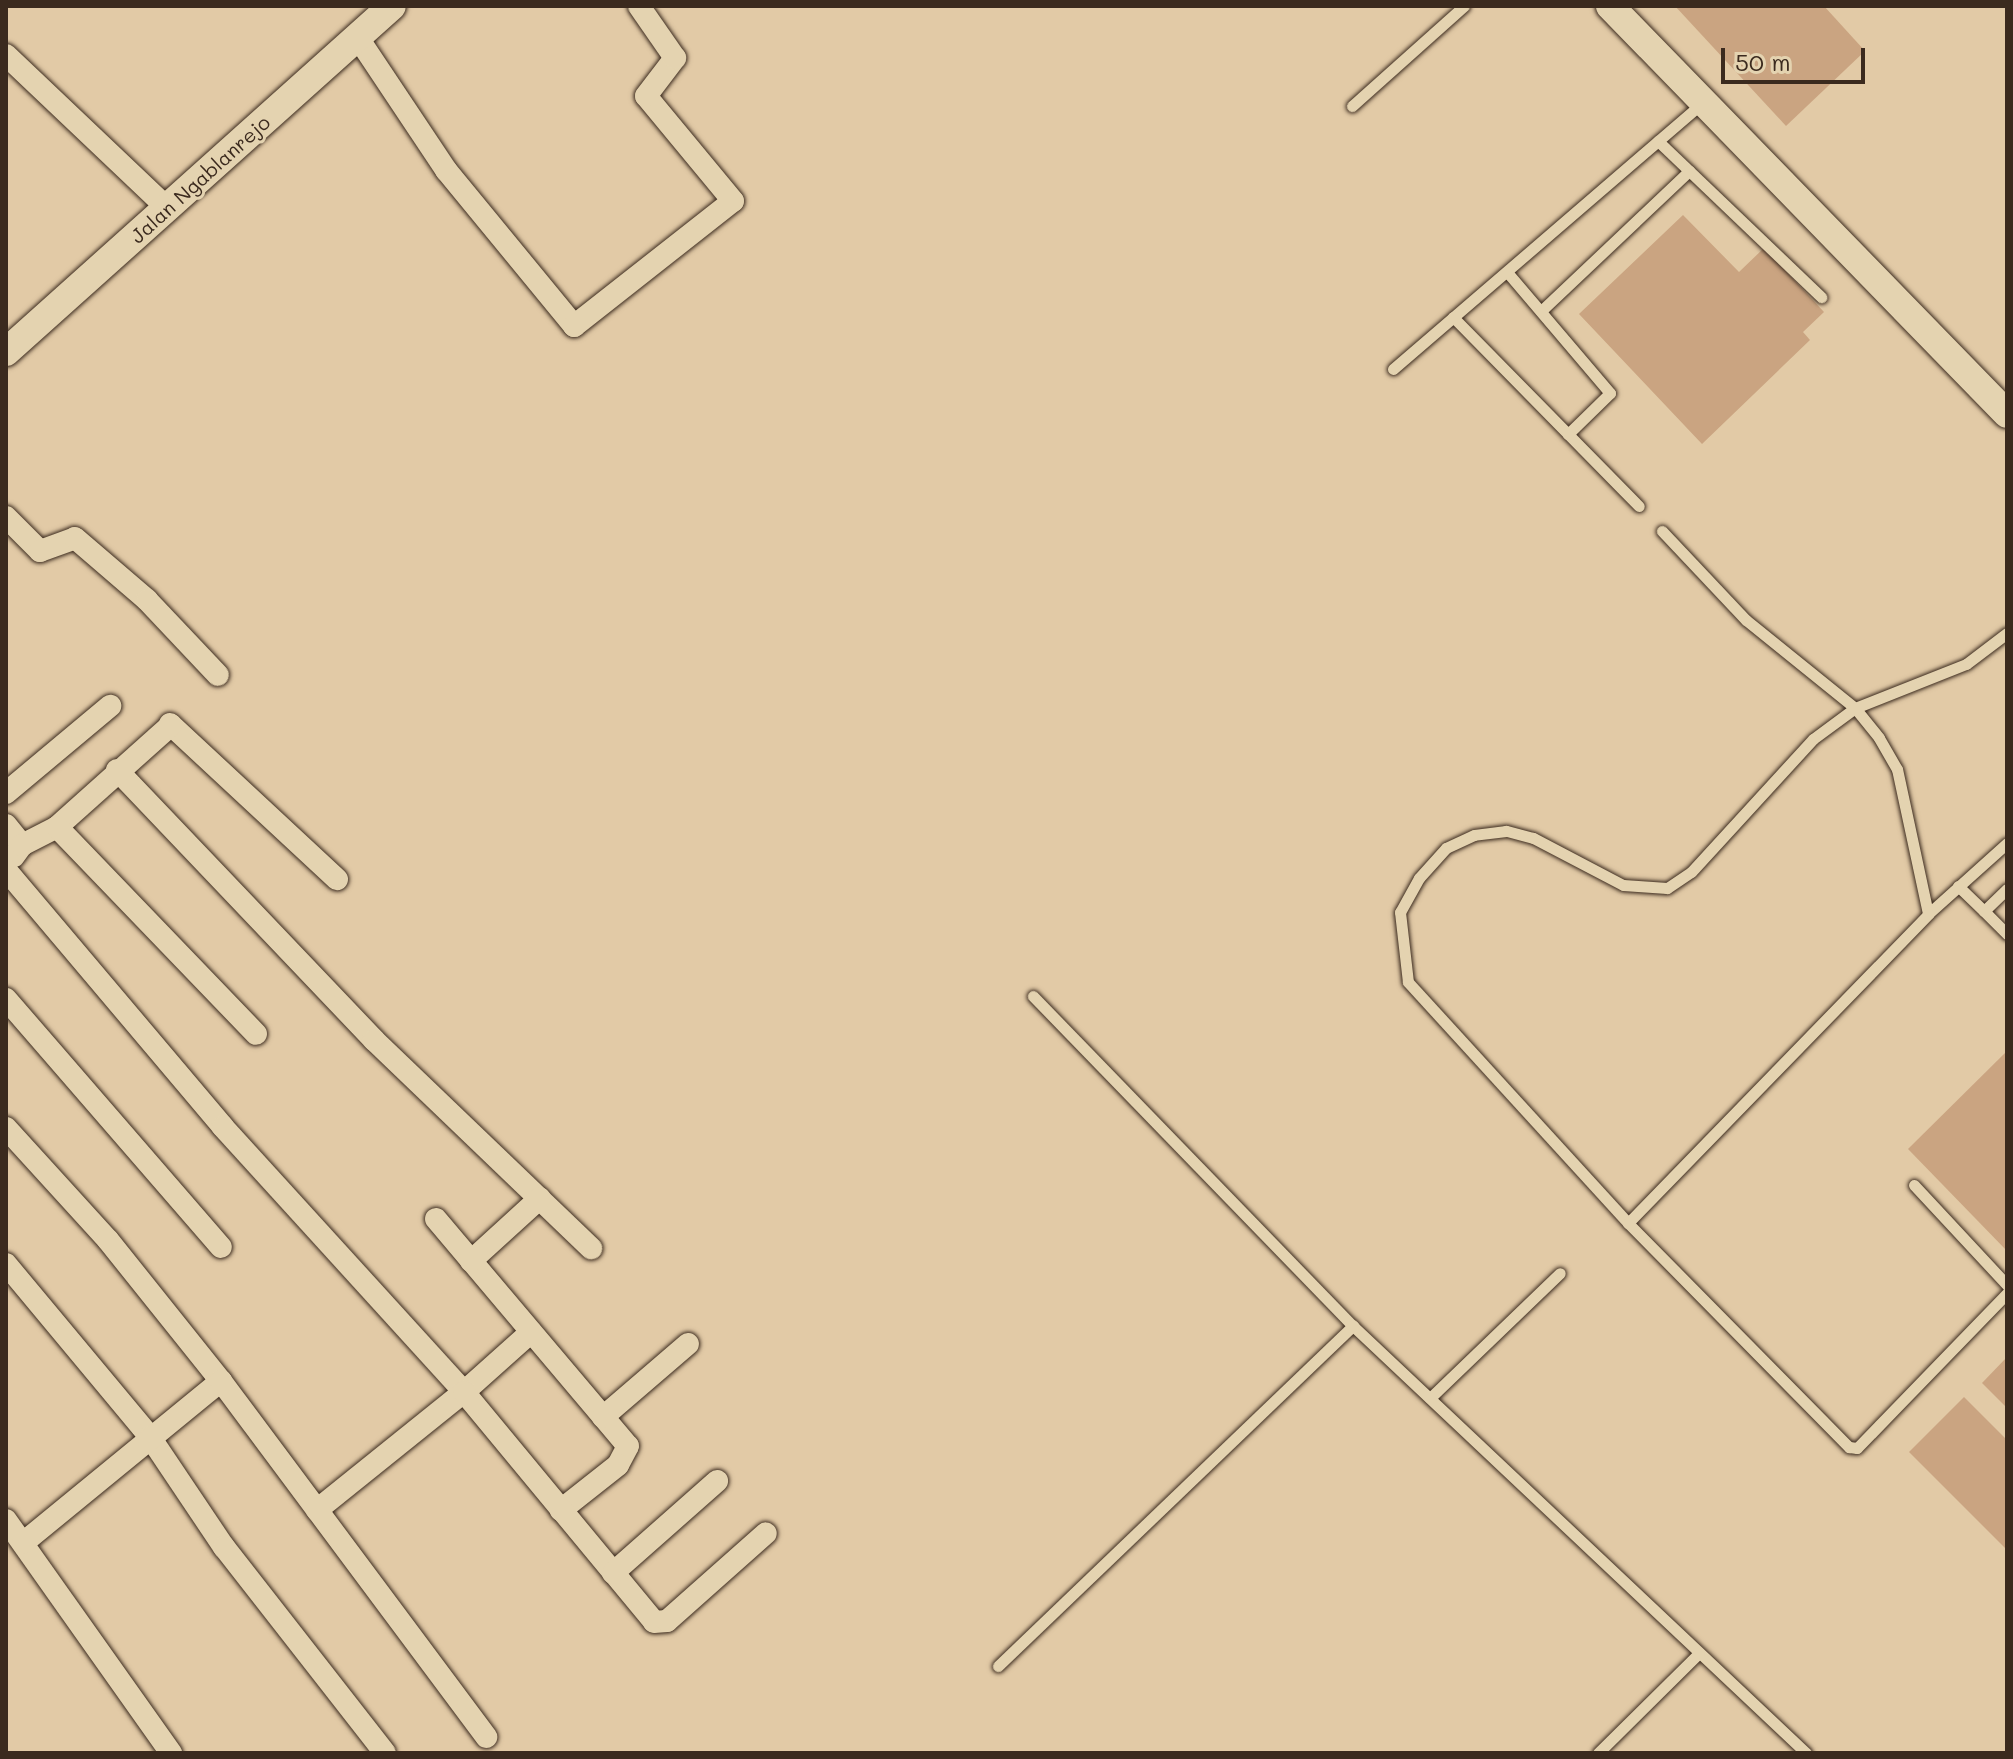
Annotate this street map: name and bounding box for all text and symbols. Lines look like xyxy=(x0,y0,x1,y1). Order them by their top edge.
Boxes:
scale bar xyxy=(1725,32,1869,82)
text: 50 m xyxy=(1735,46,1791,77)
street label: Jalan Ngablanrejo xyxy=(125,110,275,248)

